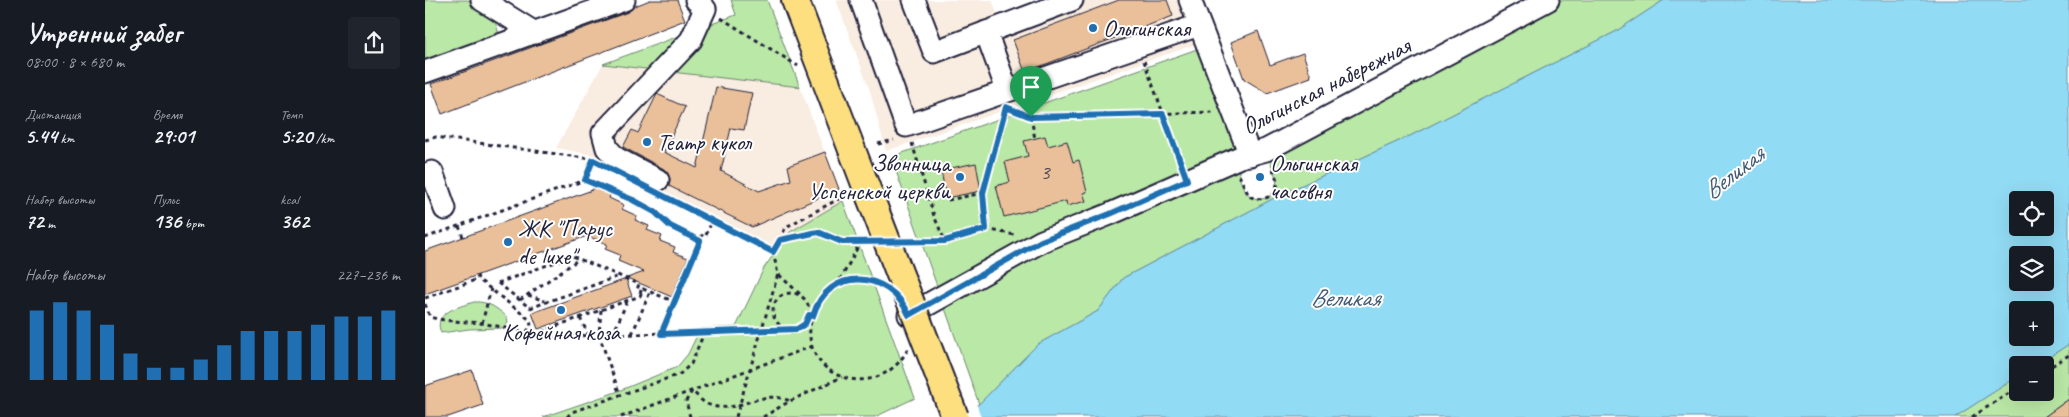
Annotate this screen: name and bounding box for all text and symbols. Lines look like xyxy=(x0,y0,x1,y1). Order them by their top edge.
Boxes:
place label: Ольгинская xyxy=(1103,13,1192,43)
text: Утренний забег xyxy=(25,15,181,50)
button: share xyxy=(348,17,400,69)
marker: Ольгинская xyxy=(1087,22,1099,34)
street label: Ольгинская набережная xyxy=(1237,30,1416,141)
text: 08:00 · 8 × 680 m xyxy=(25,52,124,72)
pin xyxy=(1010,66,1052,117)
icon: arrive xyxy=(1017,73,1045,101)
text: Дистанция xyxy=(25,106,81,123)
text: Время xyxy=(153,106,182,123)
text: Темп xyxy=(280,106,303,123)
text: 5.44 xyxy=(25,123,57,149)
text: 29:01 xyxy=(153,123,194,149)
text: 5:20 xyxy=(280,123,313,149)
place label: Театр кукол xyxy=(657,127,753,157)
text: km xyxy=(57,130,74,147)
text: /km xyxy=(313,130,334,147)
marker: Театр кукол xyxy=(641,136,653,148)
water label: Великая xyxy=(1697,137,1773,207)
place label: Звонница Успенской церкви xyxy=(808,148,952,206)
place label: Ольгинская часовня xyxy=(1270,148,1359,206)
house number: 3 xyxy=(1040,159,1051,185)
marker: Звонница Успенской церкви xyxy=(954,171,966,183)
marker: Ольгинская часовня xyxy=(1254,171,1266,183)
text: Набор высоты xyxy=(25,191,94,208)
text: Пульс xyxy=(153,191,180,208)
text: kcal xyxy=(280,191,299,208)
map controls xyxy=(2009,191,2054,401)
button: locate xyxy=(2009,191,2054,236)
text: 72 xyxy=(25,208,44,234)
text: 136 xyxy=(153,208,181,234)
text: 362 xyxy=(280,208,309,234)
place label: ЖК "Парус de luxe" xyxy=(518,213,613,271)
text: m xyxy=(44,215,55,232)
text: bpm xyxy=(181,215,204,232)
marker: ЖК "Парус de luxe" xyxy=(502,236,514,248)
button: layers xyxy=(2009,246,2054,291)
text: Набор высоты xyxy=(25,265,104,285)
text: 227–236 m xyxy=(337,265,400,285)
water label: Великая xyxy=(1310,282,1382,314)
button: + xyxy=(2009,301,2054,346)
marker: Кофейная коза xyxy=(555,304,567,316)
place label: Кофейная коза xyxy=(502,317,622,347)
button: − xyxy=(2009,356,2054,401)

